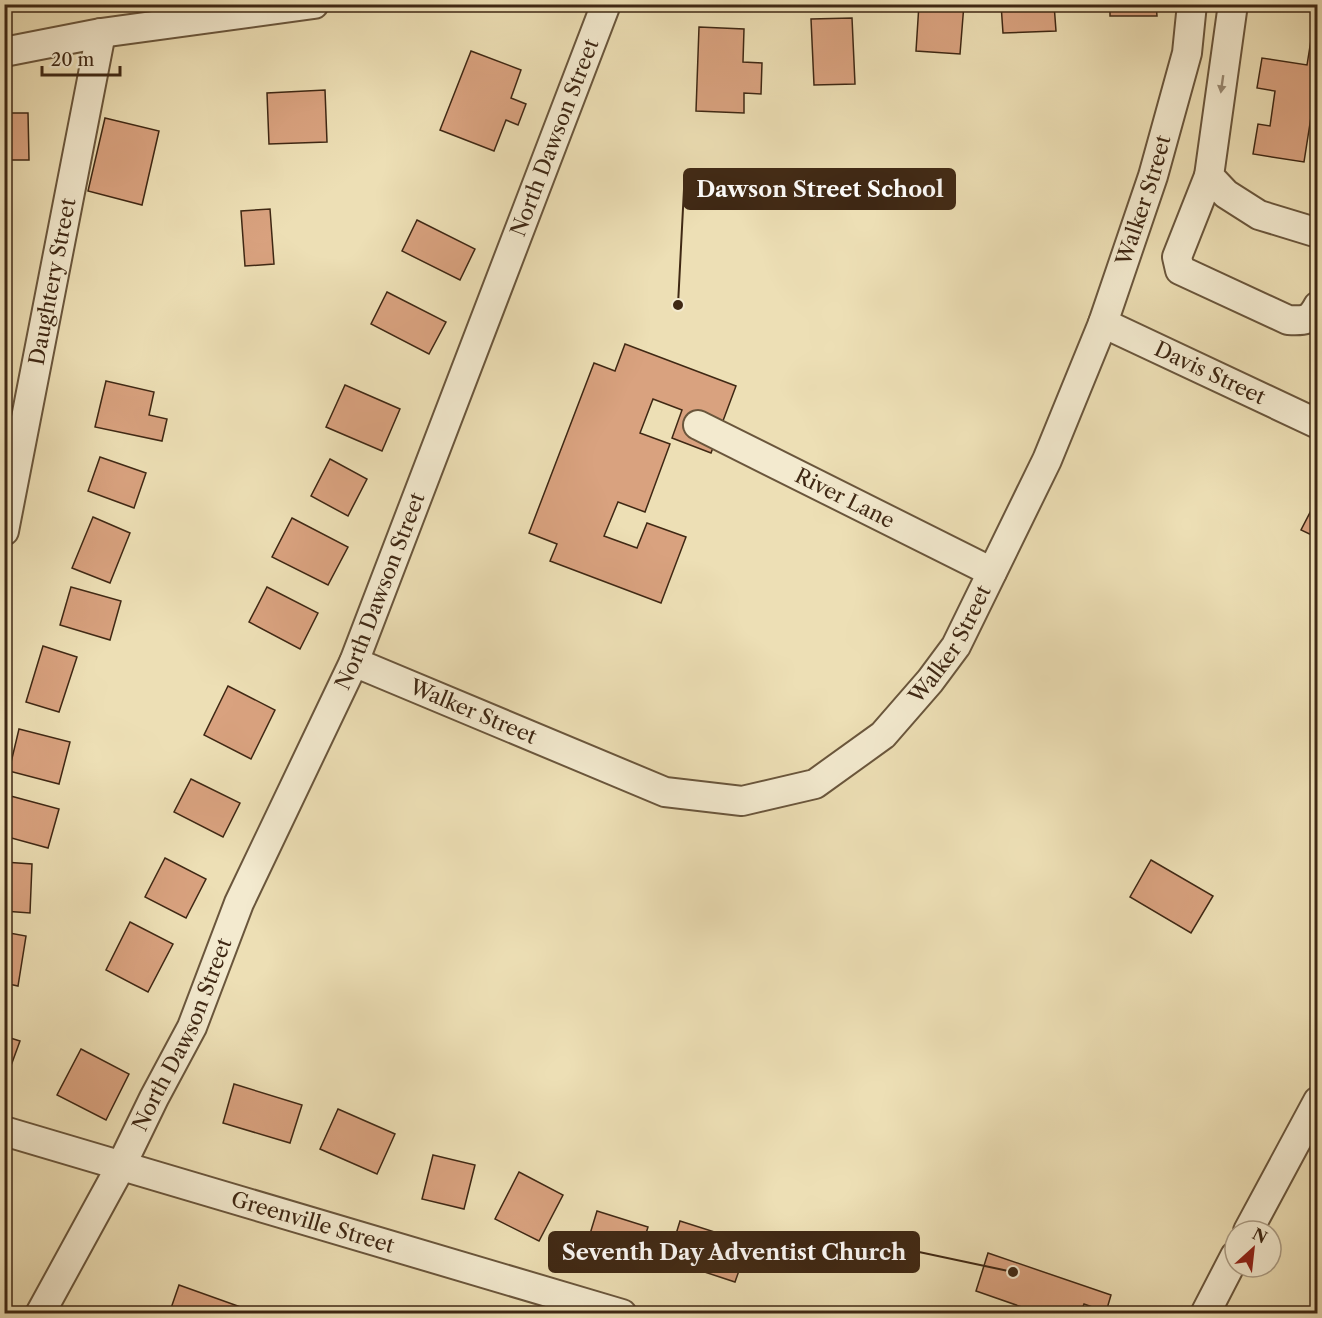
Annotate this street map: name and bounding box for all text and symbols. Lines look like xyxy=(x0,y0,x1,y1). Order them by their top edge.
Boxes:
street label: North Dawson Street xyxy=(505,35,604,240)
scale bar xyxy=(42,39,120,77)
text: 20 m xyxy=(51,49,95,71)
one-way arrow xyxy=(1218,74,1227,93)
street label: Walker Street xyxy=(1110,132,1176,269)
callout: Dawson Street School xyxy=(684,169,955,209)
text: Dawson Street School xyxy=(696,176,944,203)
street label: Daughtery Street xyxy=(24,195,81,367)
street label: Davis Street xyxy=(1151,336,1270,410)
street label: River Lane xyxy=(791,463,899,533)
street label: North Dawson Street xyxy=(330,488,430,694)
street label: Walker Street xyxy=(903,580,996,709)
street label: Walker Street xyxy=(405,673,541,749)
street label: North Dawson Street xyxy=(127,934,237,1135)
street label: Greenville Street xyxy=(228,1186,398,1258)
north arrow xyxy=(1223,1219,1283,1279)
text: N xyxy=(1249,1224,1271,1248)
callout: Seventh Day Adventist Church xyxy=(549,1232,919,1272)
text: Seventh Day Adventist Church xyxy=(562,1239,906,1266)

